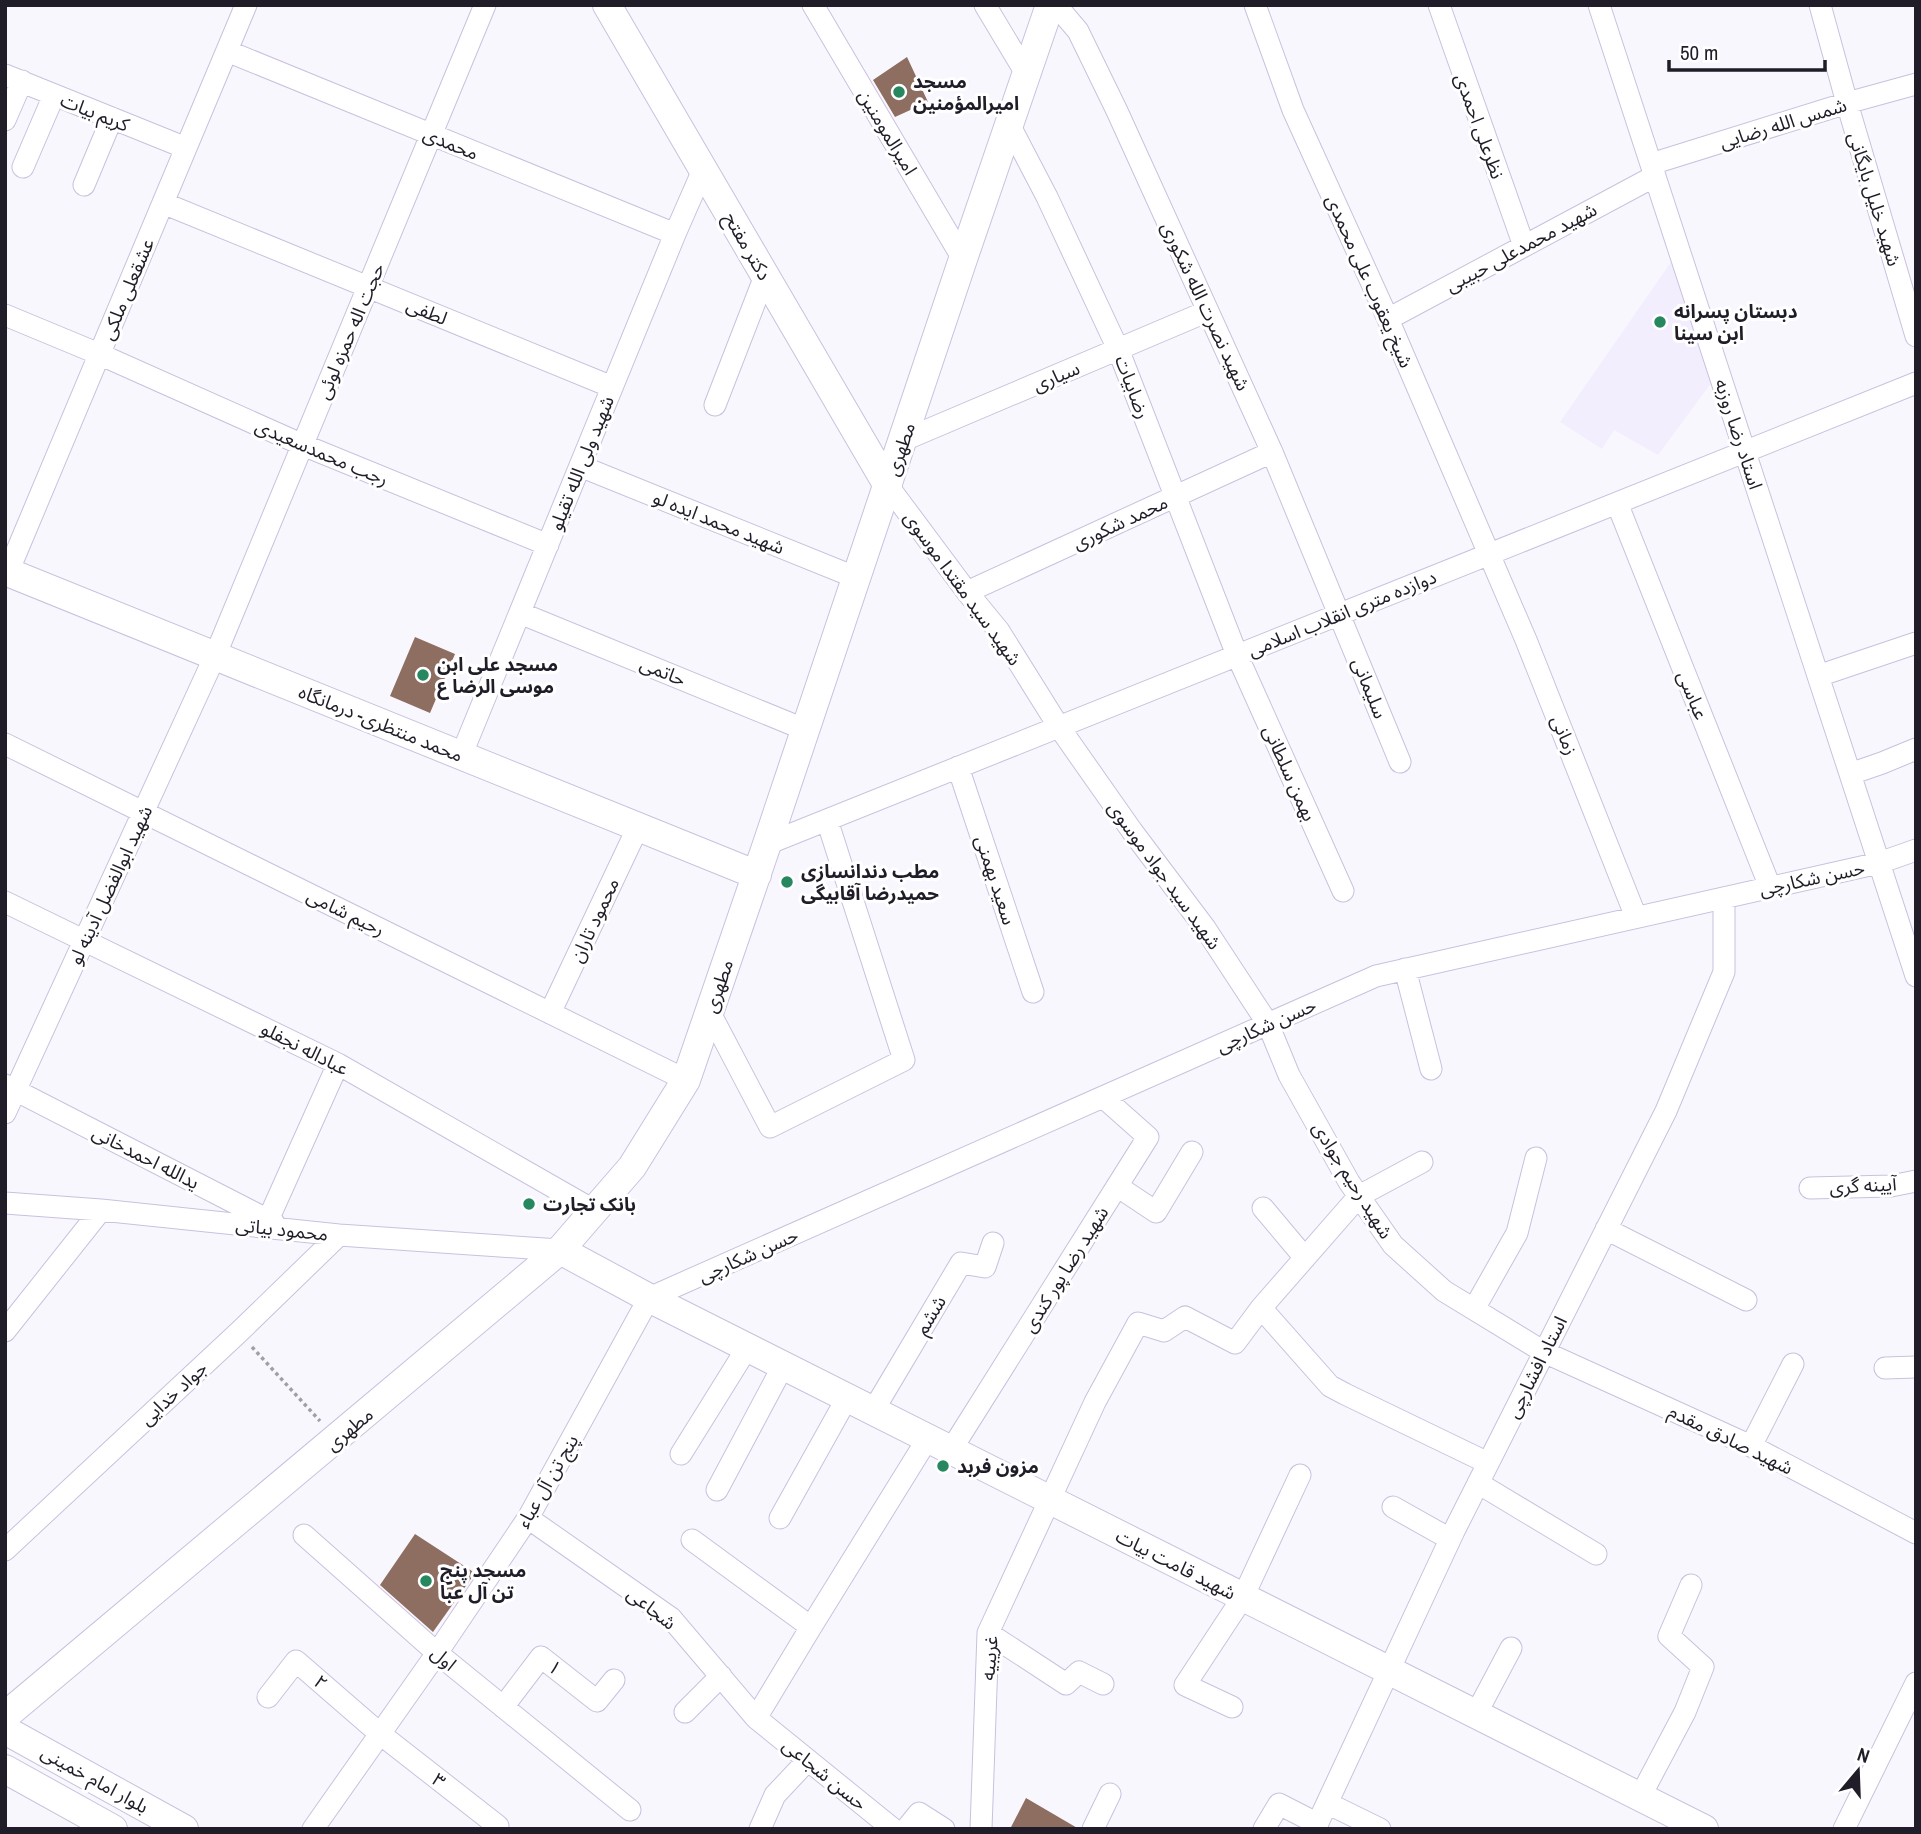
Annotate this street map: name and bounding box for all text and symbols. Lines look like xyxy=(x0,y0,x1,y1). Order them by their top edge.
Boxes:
scale bar xyxy=(1669,28,1825,72)
text: 50 m xyxy=(1680,38,1718,67)
place label: مسجد امیرالمؤمنین xyxy=(913,68,1019,116)
street label: نظرعلی احمدی xyxy=(1449,70,1511,182)
street label: امیرالمومنین xyxy=(852,84,924,180)
marker: مسجد امیرالمؤمنین xyxy=(891,84,907,100)
street label: کریم بیات xyxy=(56,86,134,140)
street label: شمس الله رضایی xyxy=(1716,91,1850,155)
street label: محمدی xyxy=(419,120,483,166)
street label: شهید خلیل بایگانی xyxy=(1842,129,1908,269)
street label: شیخ یعقوب علی محمدی xyxy=(1318,190,1420,373)
street label: شهید محمدعلی حبیبی xyxy=(1441,196,1601,298)
street label: دکتر مفتح xyxy=(716,207,778,286)
street label: شهید نصرت الله شکوری xyxy=(1155,217,1257,395)
street label: عشقعلی ملکی xyxy=(94,234,160,344)
street label: حجت اله حمزه لوئی xyxy=(310,259,390,403)
street label: لطفی xyxy=(403,291,451,331)
place label: دبستان پسرانه ابن سینا xyxy=(1674,298,1798,346)
marker: دبستان پسرانه ابن سینا xyxy=(1652,314,1668,330)
street label: رضابیات xyxy=(1109,352,1157,422)
street label: سیاری xyxy=(1028,354,1084,398)
street label: استاد رضا روزبه xyxy=(1709,375,1769,493)
street label: شهید ولی الله تقیلو xyxy=(542,392,620,534)
street label: رجب محمدسعیدی xyxy=(252,412,392,492)
street label: مطهری xyxy=(879,419,921,479)
street label: شهید محمد ایده لو xyxy=(649,484,789,560)
street label: محمد شکوری xyxy=(1068,489,1172,555)
street label: شهید سید مقتدا موسوی xyxy=(898,505,1028,671)
street label: دوازده متری انقلاب اسلامی xyxy=(1244,563,1440,663)
street label: حاتمی xyxy=(636,650,690,692)
place label: مسجد علی ابن موسی الرضا ع xyxy=(437,651,558,700)
street label: سلیمانی xyxy=(1346,654,1394,722)
marker: مسجد علی ابن موسی الرضا ع xyxy=(415,667,431,683)
street label: عباسی xyxy=(1671,667,1715,723)
street label: محمد منتظری- درمانگاه xyxy=(295,678,467,768)
street label: زمانی xyxy=(1545,711,1585,759)
street label: بهمن سلطانی xyxy=(1257,721,1323,825)
street label: شهید سید جواد موسوی xyxy=(1102,795,1228,955)
street label: شهید ابوالفضل آدینه لو xyxy=(62,801,158,969)
street label: سعید بهمنی xyxy=(969,832,1023,928)
street label: حسن شکارچی xyxy=(1757,854,1867,902)
place label: مطب دندانسازی حمیدرضا آقابیگی xyxy=(801,858,939,906)
street label: محمود تاران xyxy=(563,873,625,967)
marker: مطب دندانسازی حمیدرضا آقابیگی xyxy=(779,874,795,890)
street label: رحیم شامی xyxy=(302,882,389,944)
street label: مطهری xyxy=(697,956,739,1016)
street label: حسن شکارچی xyxy=(1212,991,1320,1059)
street label: عباداله نجفلو xyxy=(257,1015,353,1081)
street label: شهید رحیم جوادی xyxy=(1305,1116,1399,1245)
street label: یدالله احمدخانی xyxy=(88,1119,204,1195)
street label: آیینه گری xyxy=(1829,1170,1899,1200)
place label: بانک تجارت xyxy=(543,1191,636,1217)
marker: بانک تجارت xyxy=(521,1196,537,1212)
street label: شهید رضا پور کندی xyxy=(1016,1201,1114,1337)
street label: محمود بیاتی xyxy=(234,1211,330,1247)
street label: حسن شکارچی xyxy=(694,1221,802,1289)
street label: ششم xyxy=(908,1290,954,1341)
street label: استاد افشارچی xyxy=(1499,1311,1573,1423)
street label: جواد خدایی xyxy=(134,1355,212,1431)
street label: شهید صادق مقدم xyxy=(1664,1398,1798,1482)
street label: مطهری xyxy=(320,1401,378,1457)
street label: پنج تن آل عباء xyxy=(510,1429,586,1534)
place label: مزون فربد xyxy=(957,1453,1039,1479)
marker: مزون فربد xyxy=(935,1458,951,1474)
street label: شهید قامت بیات xyxy=(1111,1523,1241,1605)
place label: مسجد پنج تن آل عبا xyxy=(440,1557,526,1605)
marker: مسجد پنج تن آل عبا xyxy=(418,1573,434,1589)
street label: شجاعی xyxy=(622,1580,682,1636)
street label: غریبیه xyxy=(974,1634,1004,1682)
street label: اول xyxy=(426,1640,462,1676)
street label: ۱ xyxy=(543,1653,567,1681)
street label: ۲ xyxy=(308,1669,334,1695)
street label: حسن شجاعی xyxy=(777,1732,873,1816)
north arrow xyxy=(1823,1736,1893,1806)
street label: بلوار امام خمینی xyxy=(36,1739,153,1821)
text: N xyxy=(1854,1741,1873,1769)
street label: ۳ xyxy=(427,1766,451,1794)

